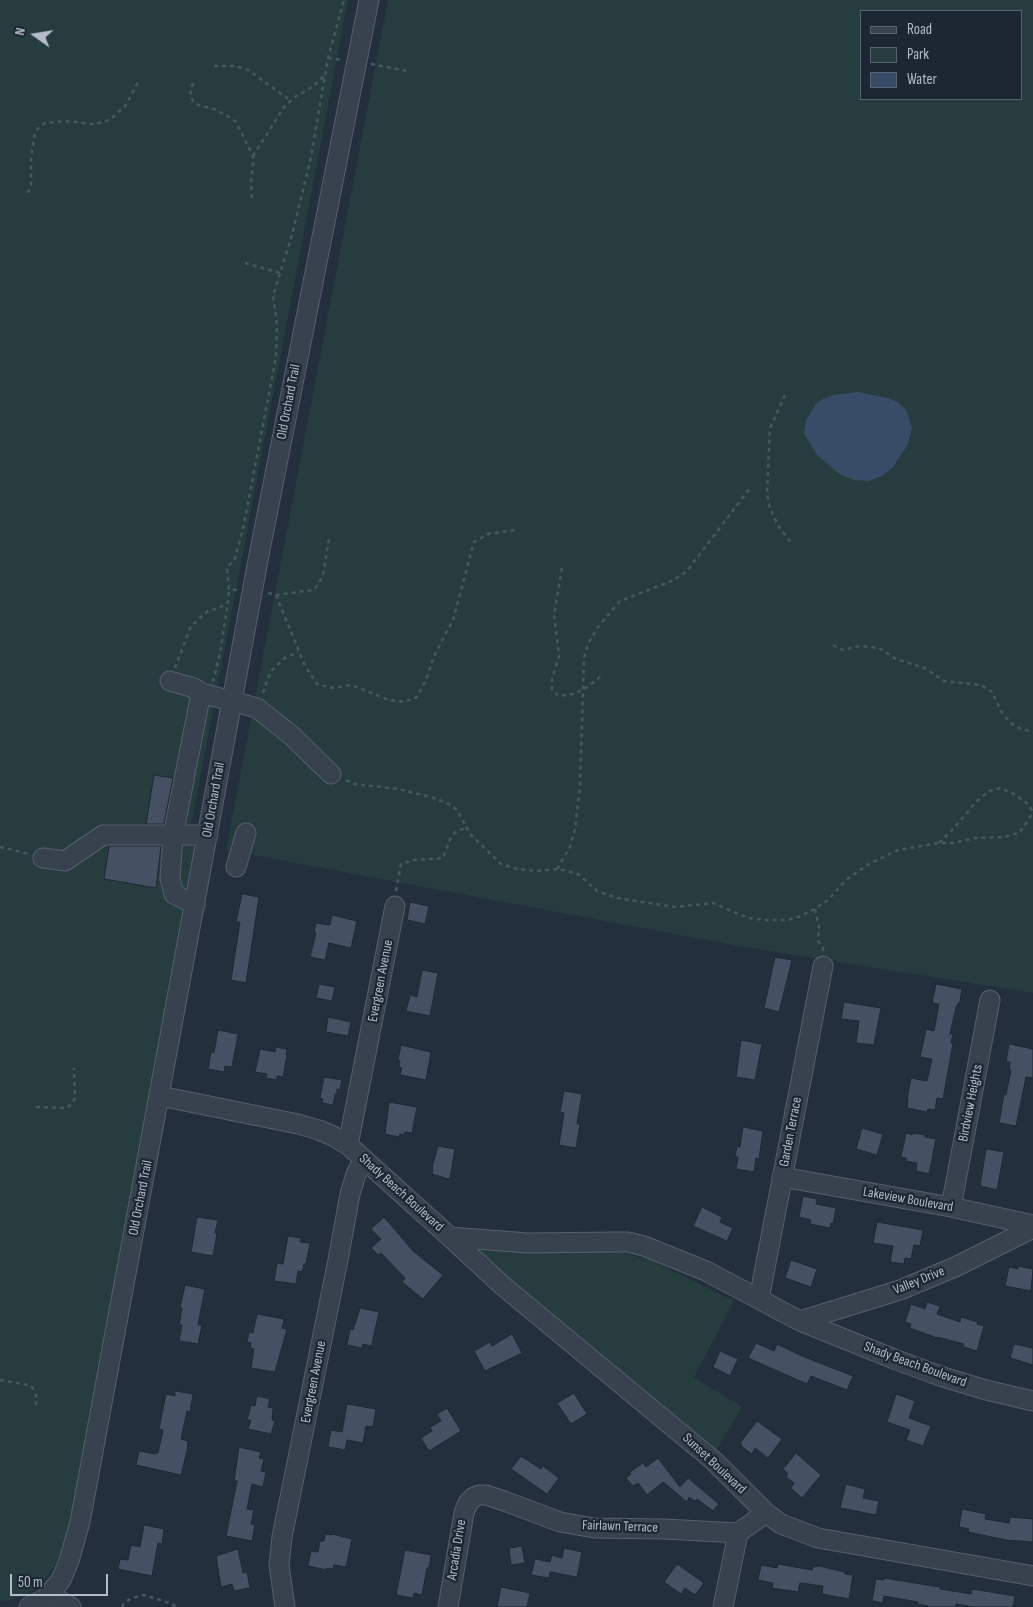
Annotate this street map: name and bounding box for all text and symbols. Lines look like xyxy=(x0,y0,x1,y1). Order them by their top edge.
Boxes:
north arrow xyxy=(10,10,60,60)
legend xyxy=(860,10,1023,100)
text: Road xyxy=(907,20,932,39)
text: N xyxy=(11,26,29,37)
text: Park xyxy=(907,45,929,64)
text: Water xyxy=(907,70,937,89)
street label: Old Orchard Trail xyxy=(273,363,305,441)
street label: Old Orchard Trail xyxy=(199,761,229,839)
street label: Evergreen Avenue xyxy=(365,938,397,1024)
street label: Birdview Heights xyxy=(955,1063,987,1143)
street label: Garden Terrace xyxy=(776,1096,806,1168)
street label: Shady Beach Boulevard xyxy=(355,1151,447,1235)
street label: Old Orchard Trail xyxy=(125,1159,157,1237)
street label: Lakeview Boulevard xyxy=(862,1184,954,1216)
street label: Valley Drive xyxy=(891,1263,947,1299)
street label: Evergreen Avenue xyxy=(298,1339,330,1425)
street label: Shady Beach Boulevard xyxy=(861,1339,969,1391)
street label: Sunset Boulevard xyxy=(679,1430,749,1498)
street label: Fairlawn Terrace xyxy=(582,1517,658,1537)
street label: Arcadia Drive xyxy=(444,1518,470,1582)
scale bar xyxy=(12,1564,110,1596)
text: 50 m xyxy=(18,1573,43,1592)

